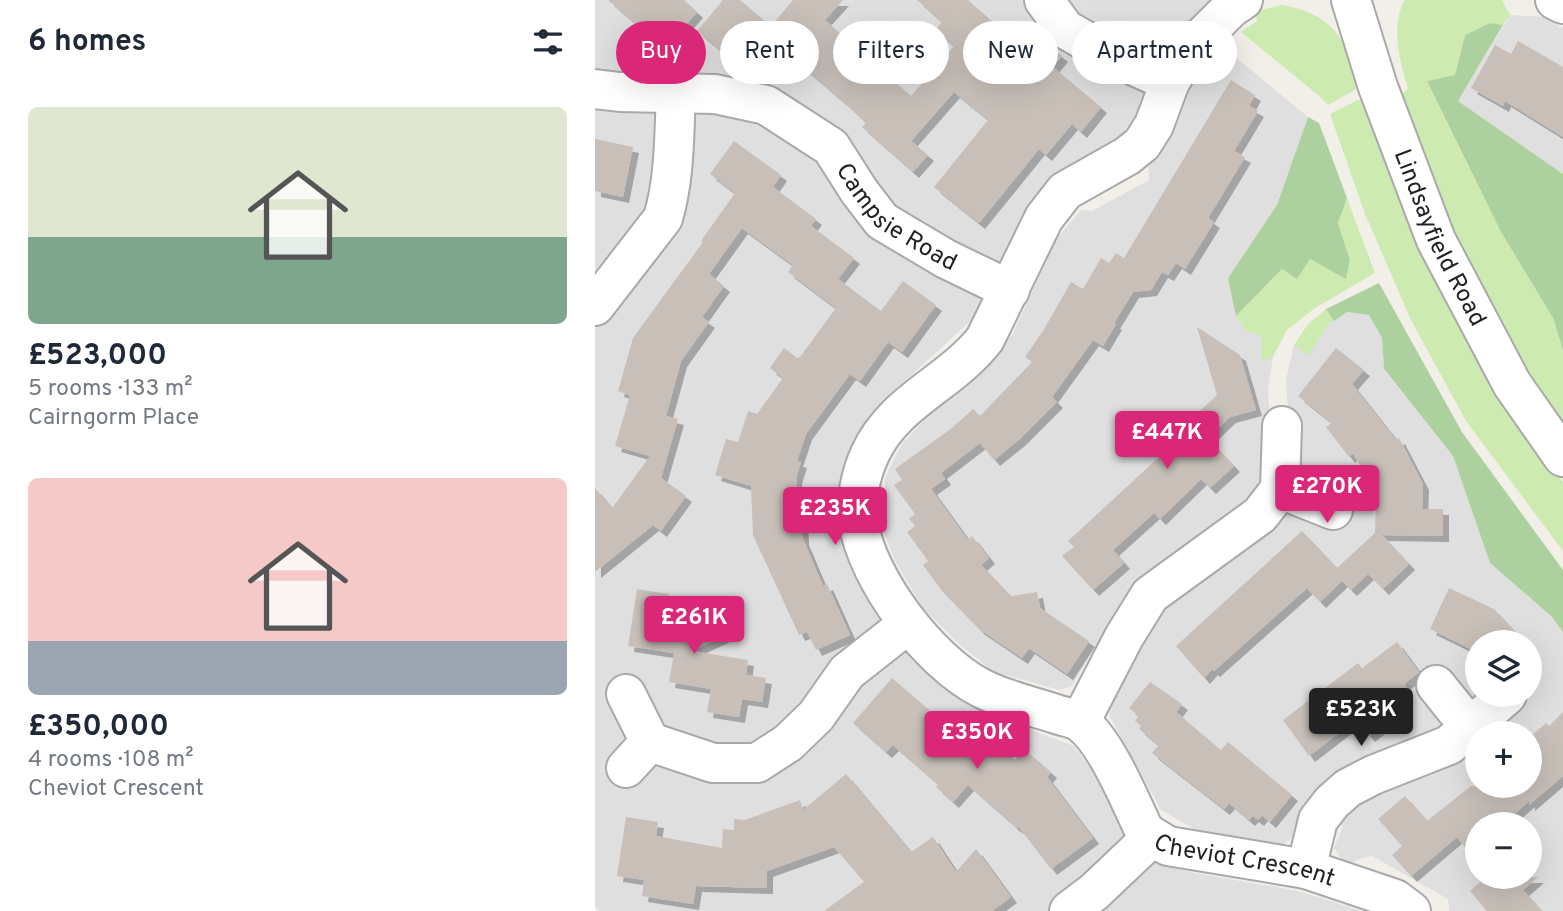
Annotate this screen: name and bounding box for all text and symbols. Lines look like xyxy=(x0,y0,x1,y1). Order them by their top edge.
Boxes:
chip: Buy xyxy=(616,21,706,84)
chip: Rent xyxy=(720,21,819,84)
chip: Filters xyxy=(833,21,949,84)
chip: New xyxy=(963,21,1058,84)
chip: Apartment xyxy=(1072,21,1237,84)
icon: filters xyxy=(529,23,567,61)
text: 6 homes xyxy=(28,24,146,61)
street label: Lindsayfield Road xyxy=(1386,145,1492,332)
icon: home xyxy=(235,152,361,278)
street label: Campsie Road xyxy=(828,158,961,279)
text: £523,000 xyxy=(28,338,167,375)
text: 5 rooms · 133 m² xyxy=(28,375,193,404)
text: Cairngorm Place xyxy=(28,404,199,433)
pin: £447K xyxy=(1118,412,1216,471)
text: £447K xyxy=(1131,419,1203,448)
pin: £270K xyxy=(1278,466,1376,525)
text: £270K xyxy=(1291,473,1363,502)
pin: £235K xyxy=(786,488,884,547)
text: £235K xyxy=(799,495,871,524)
icon: home xyxy=(235,523,361,649)
pin: £261K xyxy=(645,596,743,656)
text: £261K xyxy=(660,604,728,633)
map controls xyxy=(1465,630,1542,889)
button: layers xyxy=(1465,630,1542,707)
pin: £523K xyxy=(1312,688,1410,748)
text: £523K xyxy=(1325,696,1397,725)
text: £350,000 xyxy=(28,709,169,746)
pin: £350K xyxy=(928,712,1026,771)
text: £350K xyxy=(940,719,1014,748)
button: + xyxy=(1465,721,1542,798)
text: 4 rooms · 108 m² xyxy=(28,746,194,775)
text: Cheviot Crescent xyxy=(28,775,204,804)
button: − xyxy=(1465,812,1542,889)
street label: Cheviot Crescent xyxy=(1147,828,1339,895)

